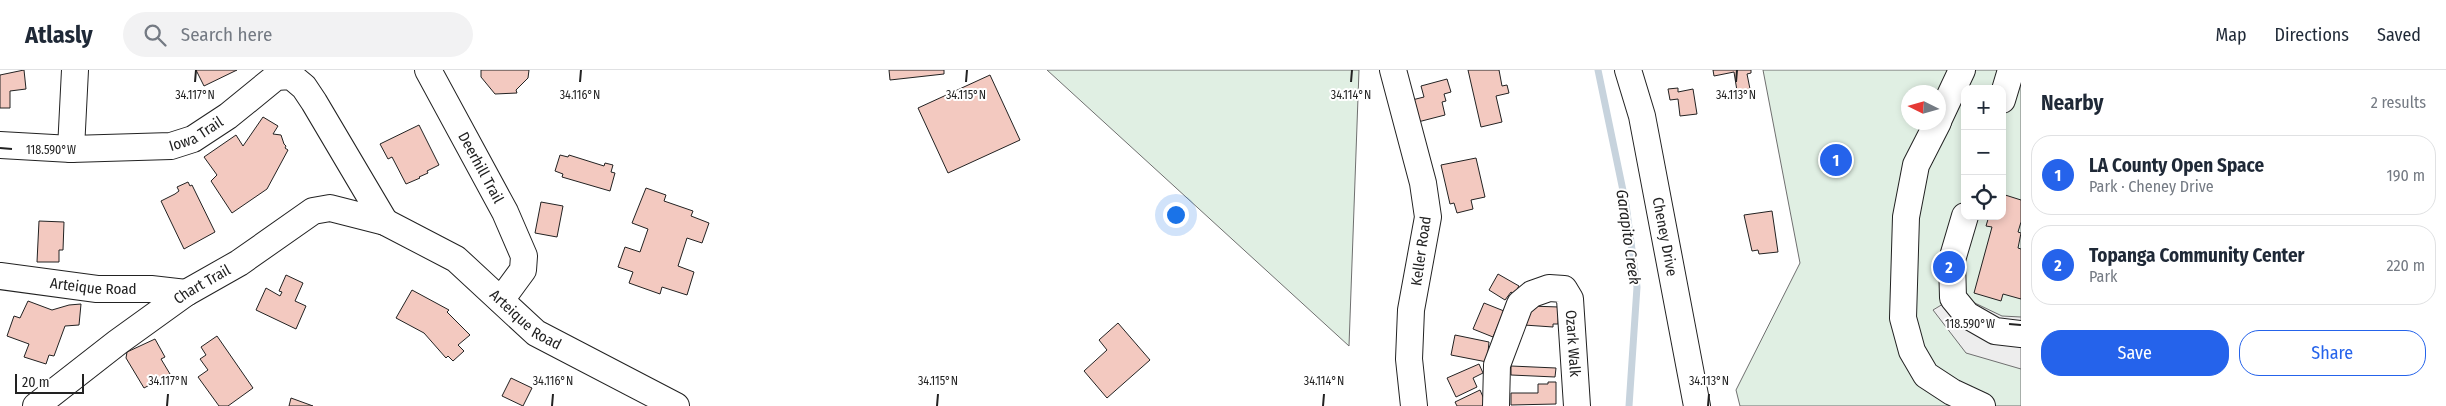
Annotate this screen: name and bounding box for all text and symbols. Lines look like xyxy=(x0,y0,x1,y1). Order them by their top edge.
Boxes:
search box xyxy=(123,12,473,57)
text: Atlasly xyxy=(25,21,93,49)
icon: search xyxy=(141,21,169,49)
text: Search here xyxy=(181,23,272,46)
text: Map xyxy=(2215,24,2247,46)
text: Directions xyxy=(2275,24,2349,46)
text: Saved xyxy=(2377,24,2421,46)
north arrow xyxy=(1901,85,1946,130)
map controls xyxy=(1961,85,2006,220)
button: + xyxy=(1961,85,2006,130)
text: 34.117°N xyxy=(175,88,215,102)
text: 34.116°N xyxy=(560,88,600,102)
text: 34.115°N xyxy=(946,88,986,102)
text: 34.114°N xyxy=(1331,88,1371,102)
text: 34.113°N xyxy=(1716,88,1756,102)
text: Nearby xyxy=(2041,90,2103,116)
text: 2 results xyxy=(2371,93,2426,112)
street label: Iowa Trail xyxy=(167,113,226,155)
street label: Deerhill Trail xyxy=(454,129,508,206)
button: − xyxy=(1961,130,2006,175)
pin: 1 xyxy=(1820,141,1852,179)
text: 118.590°W xyxy=(26,143,76,157)
text: LA County Open Space xyxy=(2089,154,2264,177)
text: 1 xyxy=(2055,166,2061,185)
text: 190 m xyxy=(2387,166,2425,185)
button: locate xyxy=(1961,175,2006,220)
text: Park · Cheney Drive xyxy=(2089,177,2214,196)
water label: Garapito Creek xyxy=(1612,188,1645,286)
street label: Cheney Drive xyxy=(1649,196,1681,278)
your location xyxy=(1163,202,1189,228)
street label: Keller Road xyxy=(1407,215,1435,287)
text: Topanga Community Center xyxy=(2089,244,2305,267)
pin: 2 xyxy=(1933,248,1965,286)
text: 2 xyxy=(2054,256,2062,275)
text: 220 m xyxy=(2386,256,2425,275)
street label: Chart Trail xyxy=(170,261,234,308)
text: Park xyxy=(2089,267,2117,286)
street label: Arteique Road xyxy=(49,274,137,298)
street label: Arteique Road xyxy=(486,286,564,354)
street label: Ozark Walk xyxy=(1562,309,1584,377)
text: 118.590°W xyxy=(1945,317,1995,331)
button: Save xyxy=(2041,330,2229,376)
button: Share xyxy=(2239,330,2426,376)
scale bar xyxy=(15,371,84,394)
text: 20 m xyxy=(22,374,50,391)
text: 34.117°N xyxy=(148,374,188,388)
text: 34.116°N xyxy=(533,374,573,388)
text: 34.115°N xyxy=(918,374,958,388)
text: 34.114°N xyxy=(1304,374,1344,388)
text: 34.113°N xyxy=(1689,374,1729,388)

